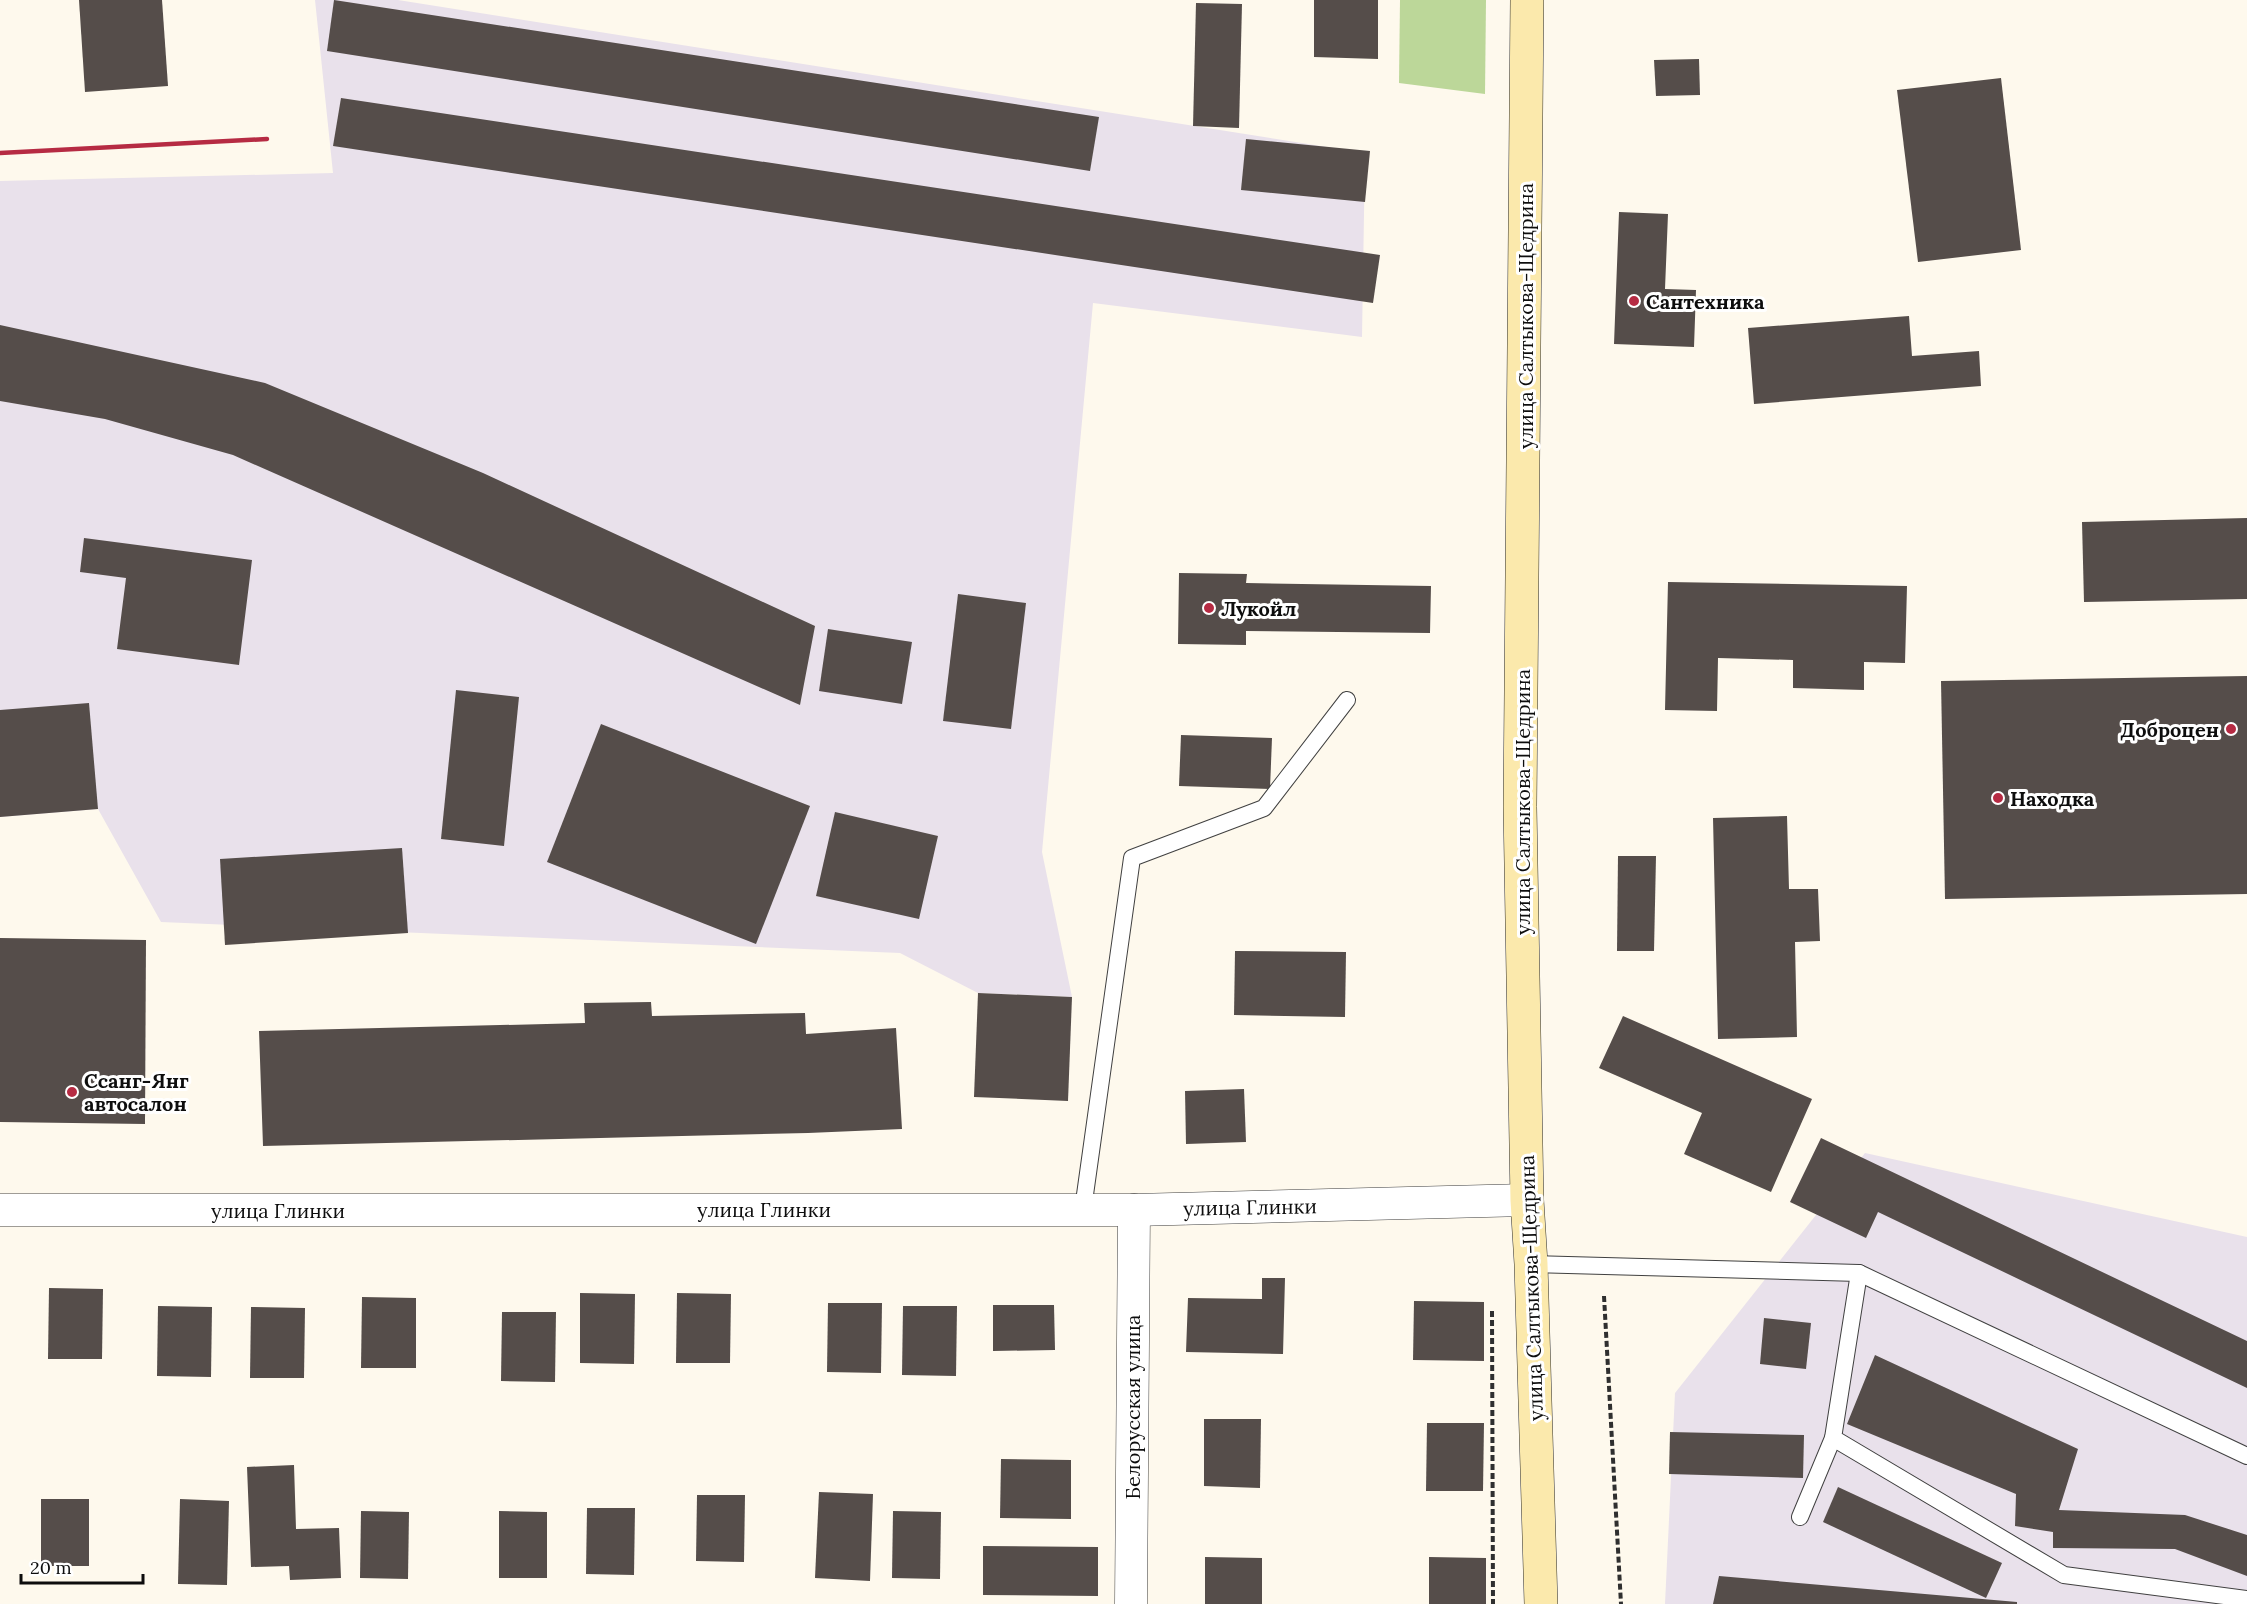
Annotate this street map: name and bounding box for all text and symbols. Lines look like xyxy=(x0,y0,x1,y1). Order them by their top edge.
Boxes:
street label: улица Салтыкова-Щедрина xyxy=(1513,183,1538,449)
place label: Сантехника xyxy=(1646,289,1765,314)
marker: Сантехника xyxy=(1627,294,1641,308)
place label: Лукойл xyxy=(1221,596,1296,621)
marker: Лукойл xyxy=(1202,601,1216,615)
street label: улица Салтыкова-Щедрина xyxy=(1510,669,1535,935)
place label: Доброцен xyxy=(2120,717,2219,742)
marker: Доброцен xyxy=(2224,722,2238,736)
place label: Находка xyxy=(2010,786,2095,811)
marker: Находка xyxy=(1991,791,2005,805)
place label: Ссанг-Янг автосалон xyxy=(84,1068,189,1116)
marker: Ссанг-Янг автосалон xyxy=(65,1085,79,1099)
street label: улица Салтыкова-Щедрина xyxy=(1514,1155,1548,1421)
street label: улица Глинки xyxy=(1183,1193,1317,1221)
street label: улица Глинки xyxy=(697,1197,831,1222)
street label: улица Глинки xyxy=(211,1198,345,1223)
street label: Белорусская улица xyxy=(1120,1315,1145,1499)
scale bar xyxy=(21,1547,142,1585)
text: 20 m xyxy=(30,1556,72,1579)

